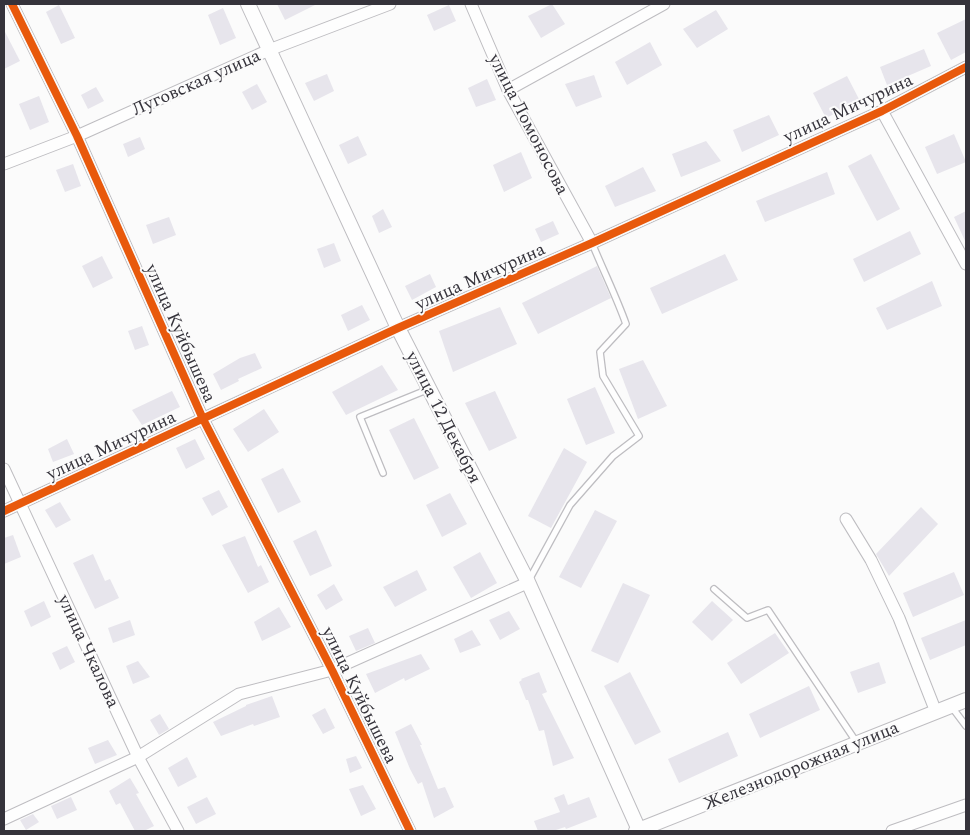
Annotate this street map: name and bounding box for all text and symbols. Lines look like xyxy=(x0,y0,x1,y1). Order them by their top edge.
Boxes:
street label: Луговская улица xyxy=(128,42,265,123)
street label: улица Ломоносова xyxy=(481,48,576,200)
street label: улица Мичурина xyxy=(778,67,918,151)
street label: улица Мичурина xyxy=(410,236,550,318)
street label: улица Куйбышева xyxy=(137,259,223,407)
street label: улица 12 Декабря xyxy=(398,345,489,488)
street label: улица Мичурина xyxy=(41,404,181,488)
street label: улица Чкалова xyxy=(50,589,127,713)
street label: улица Куйбышева xyxy=(314,621,405,768)
street label: Железнодорожная улица xyxy=(699,714,903,817)

